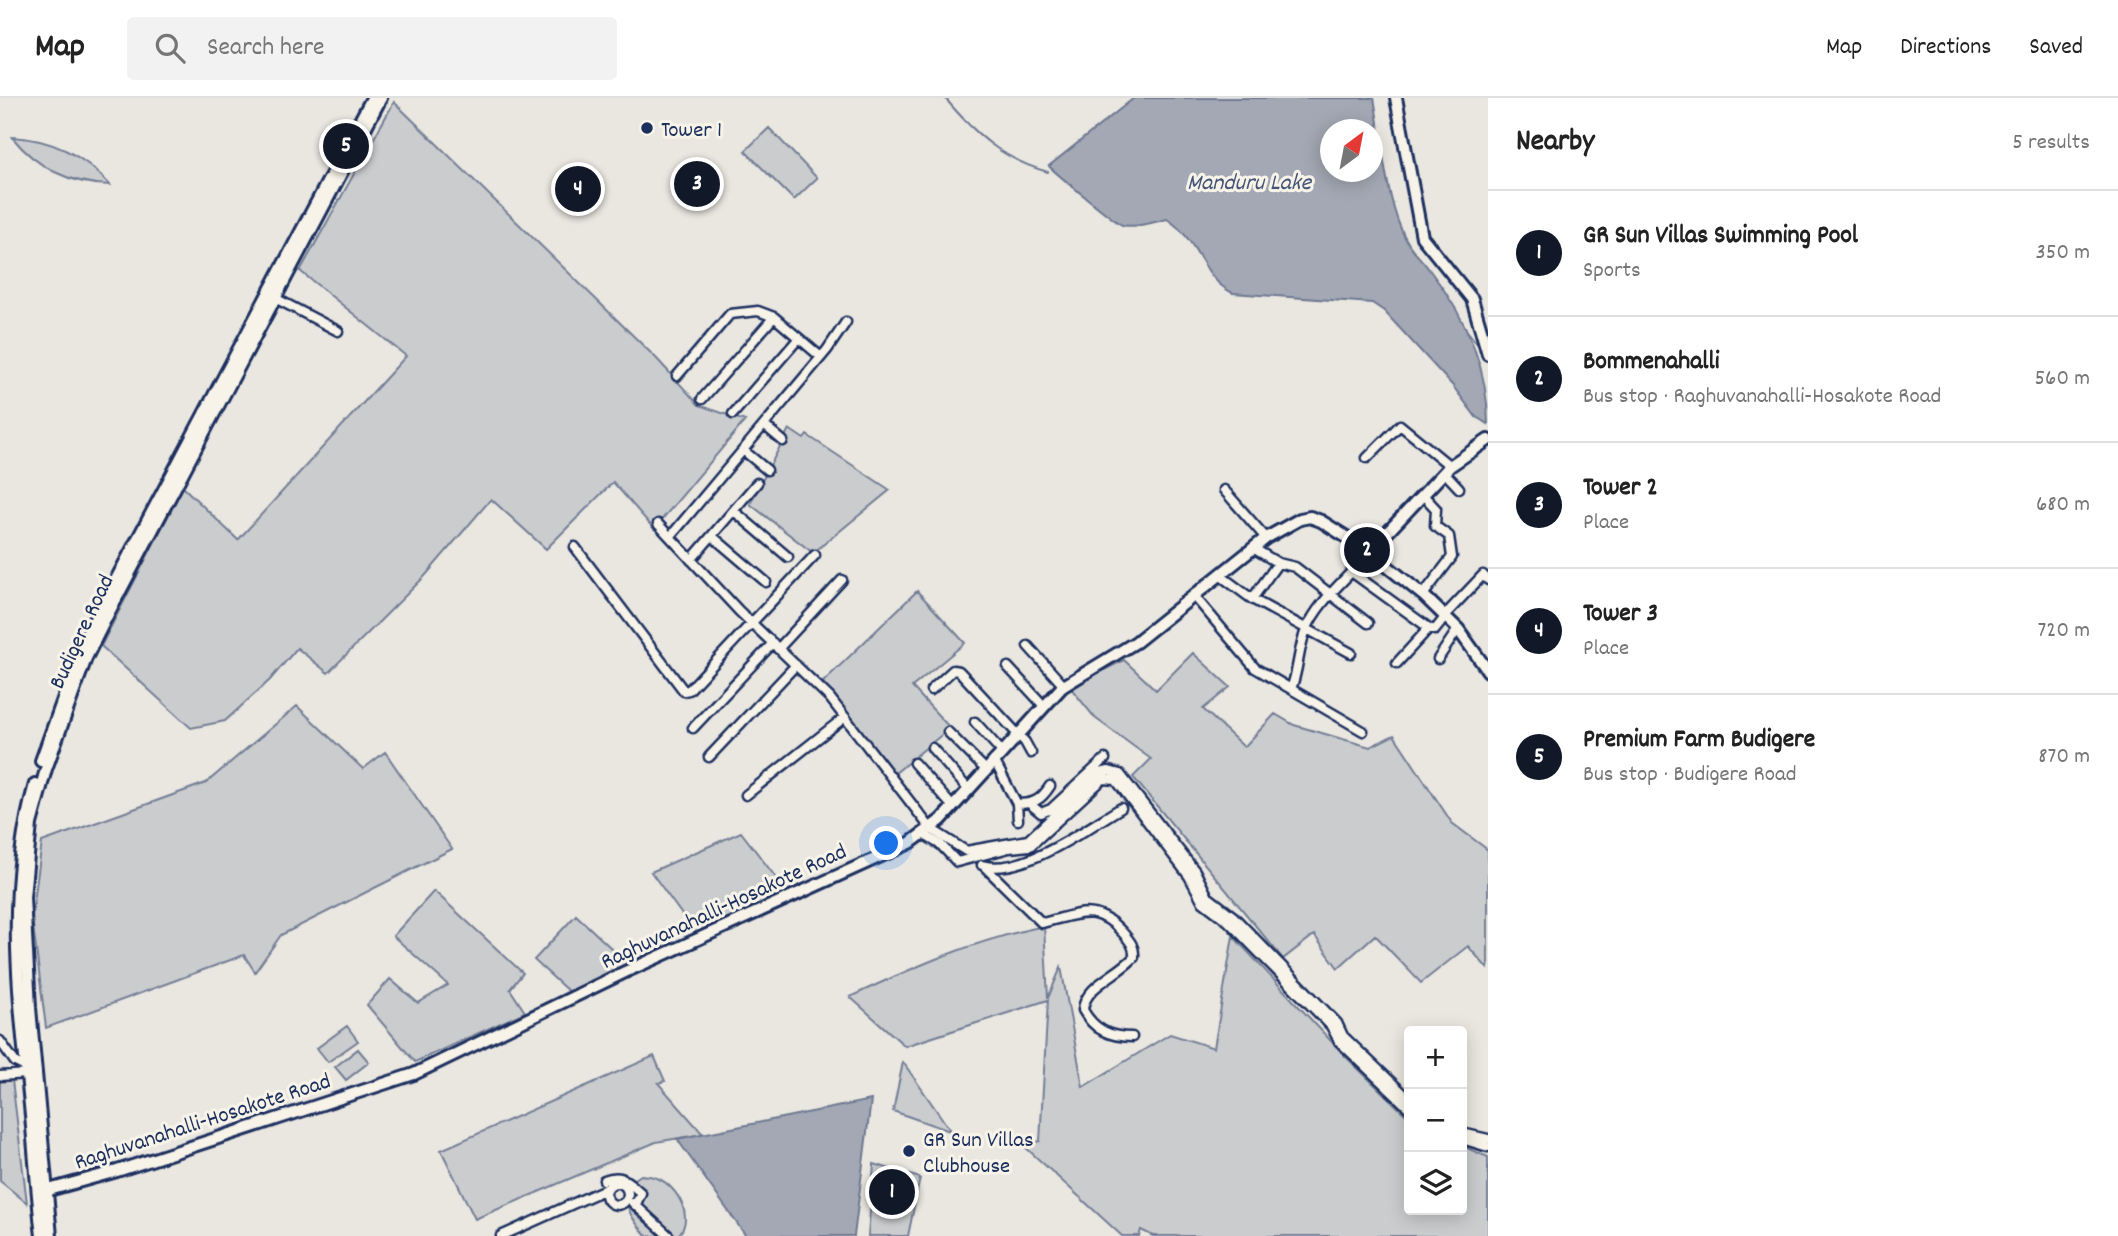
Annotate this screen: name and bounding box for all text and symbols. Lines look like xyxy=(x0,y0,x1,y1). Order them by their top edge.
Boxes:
search box xyxy=(127,17,617,80)
text: Map xyxy=(35,25,85,72)
icon: search xyxy=(151,29,189,67)
text: Search here xyxy=(207,30,325,67)
text: Map xyxy=(1826,31,1862,65)
text: Directions xyxy=(1900,31,1991,65)
text: Saved xyxy=(2029,31,2083,65)
place label: Tower 1 xyxy=(661,115,722,148)
north arrow xyxy=(1320,119,1383,182)
pin: 5 xyxy=(323,120,369,172)
marker: Tower 1 xyxy=(639,120,655,136)
text: Nearby xyxy=(1516,122,1594,165)
text: 5 results xyxy=(2012,127,2090,160)
pin: 3 xyxy=(674,158,720,210)
pin: 4 xyxy=(555,163,601,215)
water label: Manduru Lake xyxy=(1187,167,1313,201)
text: GR Sun Villas Swimming Pool xyxy=(1583,218,1858,255)
text: 1 xyxy=(1536,237,1542,270)
text: 350 m xyxy=(2036,237,2090,270)
text: Sports xyxy=(1583,255,1641,288)
text: Bommenahalli xyxy=(1583,344,1720,381)
text: 2 xyxy=(1534,363,1544,396)
text: 560 m xyxy=(2034,363,2090,396)
text: Bus stop · Raghuvanahalli-Hosakote Road xyxy=(1583,381,1941,414)
text: Tower 2 xyxy=(1583,470,1658,507)
text: 3 xyxy=(1534,489,1544,522)
text: 680 m xyxy=(2036,489,2090,522)
text: Place xyxy=(1583,507,1629,540)
pin: 2 xyxy=(1344,524,1390,576)
street label: Budigere Road xyxy=(42,570,124,695)
text: Tower 3 xyxy=(1583,596,1658,633)
text: 4 xyxy=(1534,615,1544,648)
text: 720 m xyxy=(2038,615,2090,648)
text: Place xyxy=(1583,633,1629,666)
text: Premium Farm Budigere xyxy=(1583,722,1815,759)
text: 5 xyxy=(1534,741,1544,774)
text: 870 m xyxy=(2038,741,2090,774)
text: Bus stop · Budigere Road xyxy=(1583,759,1797,792)
your location xyxy=(869,826,903,860)
street label: Raghuvanahalli-Hosakote Road xyxy=(596,837,853,980)
map controls xyxy=(1404,1026,1467,1215)
button: + xyxy=(1404,1026,1467,1089)
street label: Raghuvanahalli-Hosakote Road xyxy=(71,1066,335,1180)
button: − xyxy=(1404,1089,1467,1152)
place label: GR Sun Villas Clubhouse xyxy=(923,1125,1034,1184)
marker: GR Sun Villas Clubhouse xyxy=(901,1143,917,1159)
button: layers xyxy=(1404,1152,1467,1215)
pin: 1 xyxy=(869,1166,915,1218)

